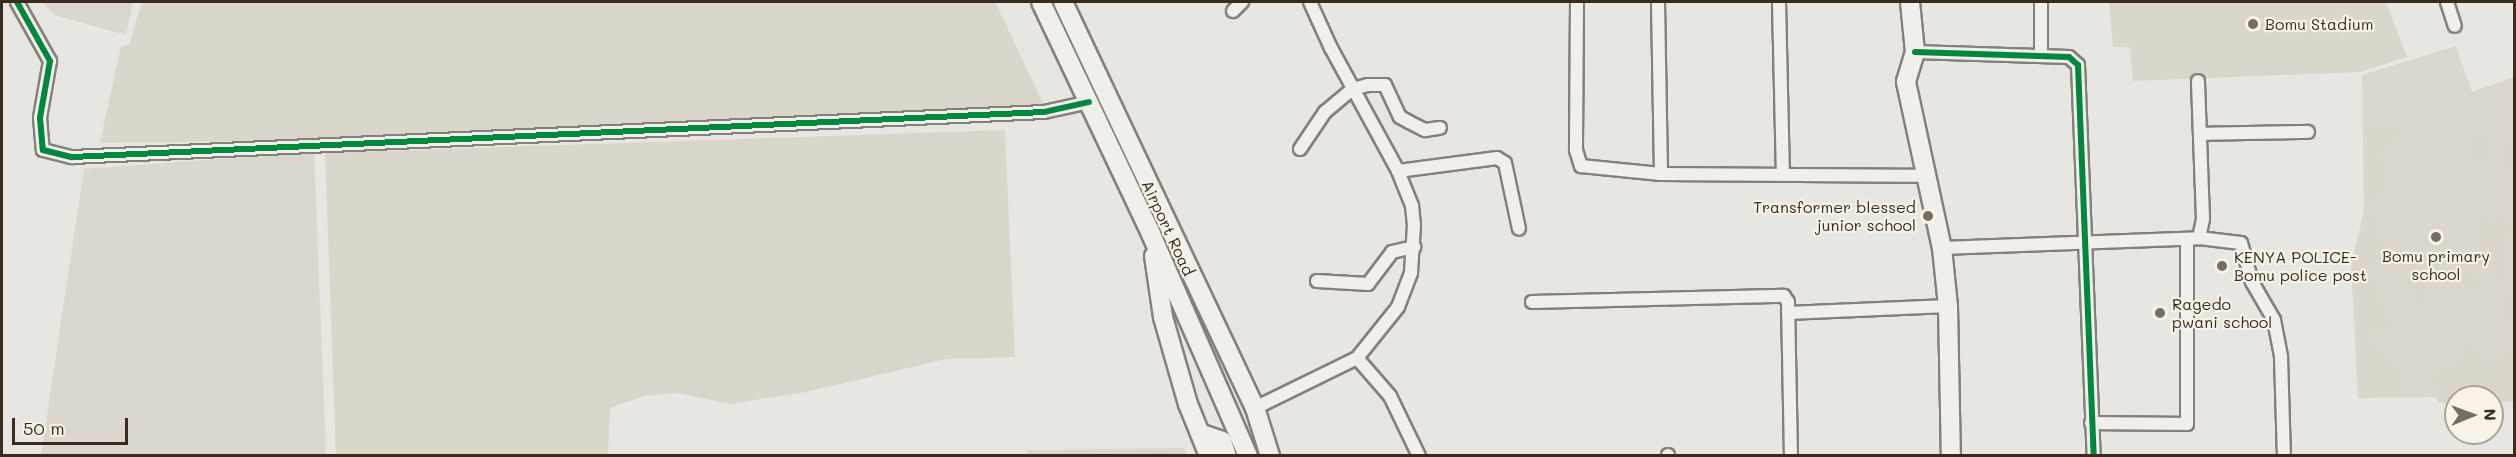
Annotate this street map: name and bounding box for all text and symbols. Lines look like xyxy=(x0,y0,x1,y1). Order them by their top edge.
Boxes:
place label: Bomu Stadium xyxy=(2265,14,2374,34)
marker: Bomu Stadium xyxy=(2246,17,2260,31)
street label: Airport Road xyxy=(1137,177,1199,279)
place label: Transformer blessed junior school xyxy=(1753,197,1916,235)
marker: Transformer blessed junior school xyxy=(1921,209,1935,223)
marker: Bomu primary school xyxy=(2429,230,2443,244)
place label: Bomu primary school xyxy=(2382,246,2490,284)
place label: KENYA POLICE- Bomu police post xyxy=(2234,247,2367,285)
marker: KENYA POLICE- Bomu police post xyxy=(2215,259,2229,273)
place label: Ragedo pwani school xyxy=(2172,294,2272,332)
marker: Ragedo pwani school xyxy=(2153,306,2167,320)
north arrow xyxy=(2444,385,2504,445)
scale bar xyxy=(15,406,130,444)
text: N xyxy=(2480,408,2501,421)
text: 50 m xyxy=(23,416,65,440)

